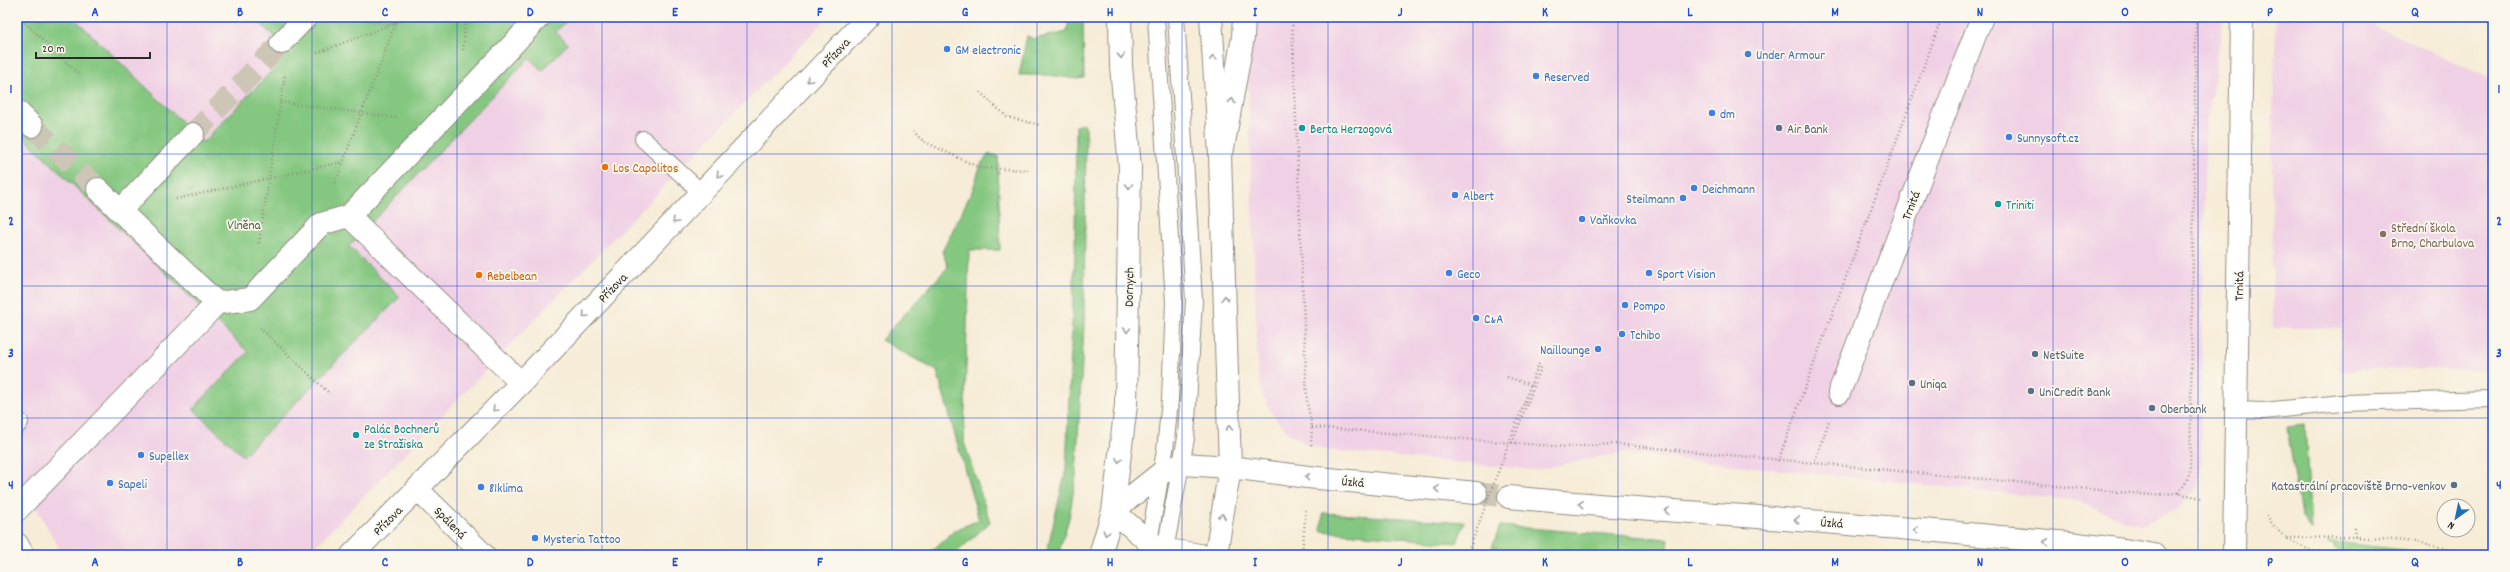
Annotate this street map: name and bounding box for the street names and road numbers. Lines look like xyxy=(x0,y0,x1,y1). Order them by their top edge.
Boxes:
street label: Přízova xyxy=(818,34,856,73)
street label: Trnitá xyxy=(1898,188,1927,223)
street label: Dornych xyxy=(1121,267,1140,307)
street label: Přízova xyxy=(595,269,634,308)
street label: Trnitá xyxy=(2231,271,2250,301)
street label: Úzká xyxy=(1341,473,1365,494)
street label: Přízova xyxy=(370,502,409,541)
street label: Spálená xyxy=(429,503,470,545)
street label: Úzká xyxy=(1820,514,1844,535)

